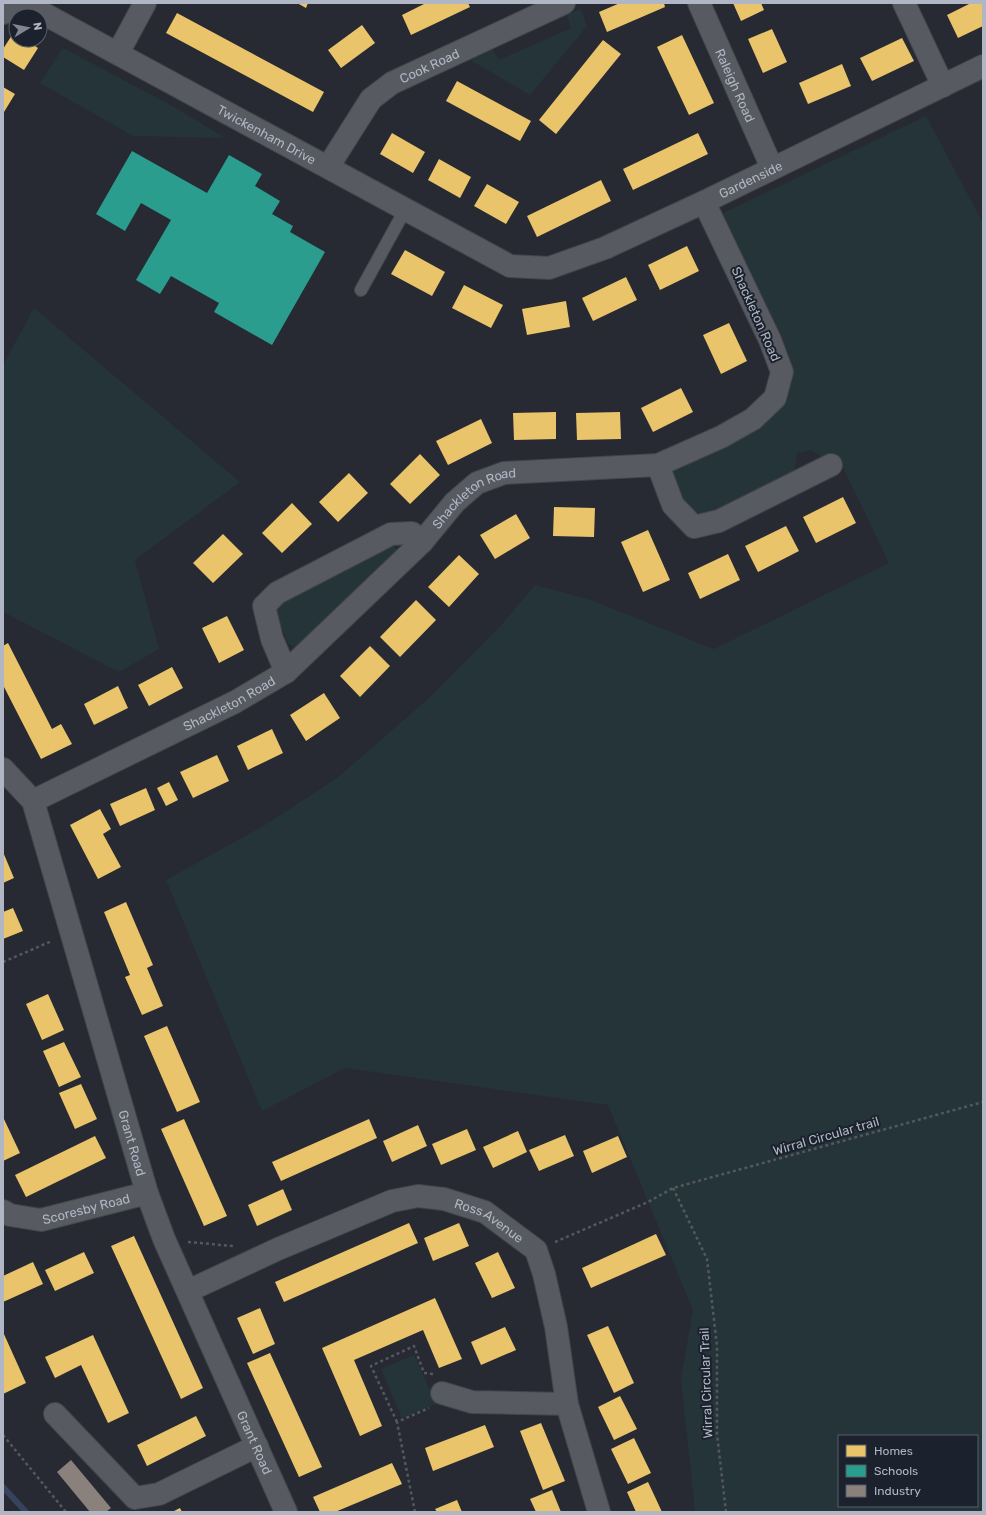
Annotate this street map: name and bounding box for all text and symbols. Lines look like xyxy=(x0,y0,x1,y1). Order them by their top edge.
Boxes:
north arrow xyxy=(8,8,48,48)
text: N xyxy=(30,21,44,31)
street label: Cook Road xyxy=(397,45,462,86)
street label: Raleigh Road xyxy=(713,46,758,124)
street label: Twickenham Drive xyxy=(215,102,319,167)
street label: Gardenside xyxy=(716,158,785,201)
street label: Shackleton Road xyxy=(728,264,784,364)
street label: Shackleton Road xyxy=(429,465,516,532)
street label: Shackleton Road xyxy=(181,673,278,734)
street label: Grant Road xyxy=(116,1108,149,1178)
street label: Wirral Circular trail xyxy=(771,1114,881,1158)
street label: Scoresby Road xyxy=(41,1190,131,1227)
street label: Ross Avenue xyxy=(453,1195,526,1246)
street label: Wirral Circular Trail xyxy=(697,1327,715,1439)
street label: Grant Road xyxy=(234,1408,276,1476)
legend xyxy=(838,1435,978,1507)
text: Homes xyxy=(874,1444,913,1458)
text: Schools xyxy=(874,1464,918,1478)
text: Industry xyxy=(874,1484,921,1498)

